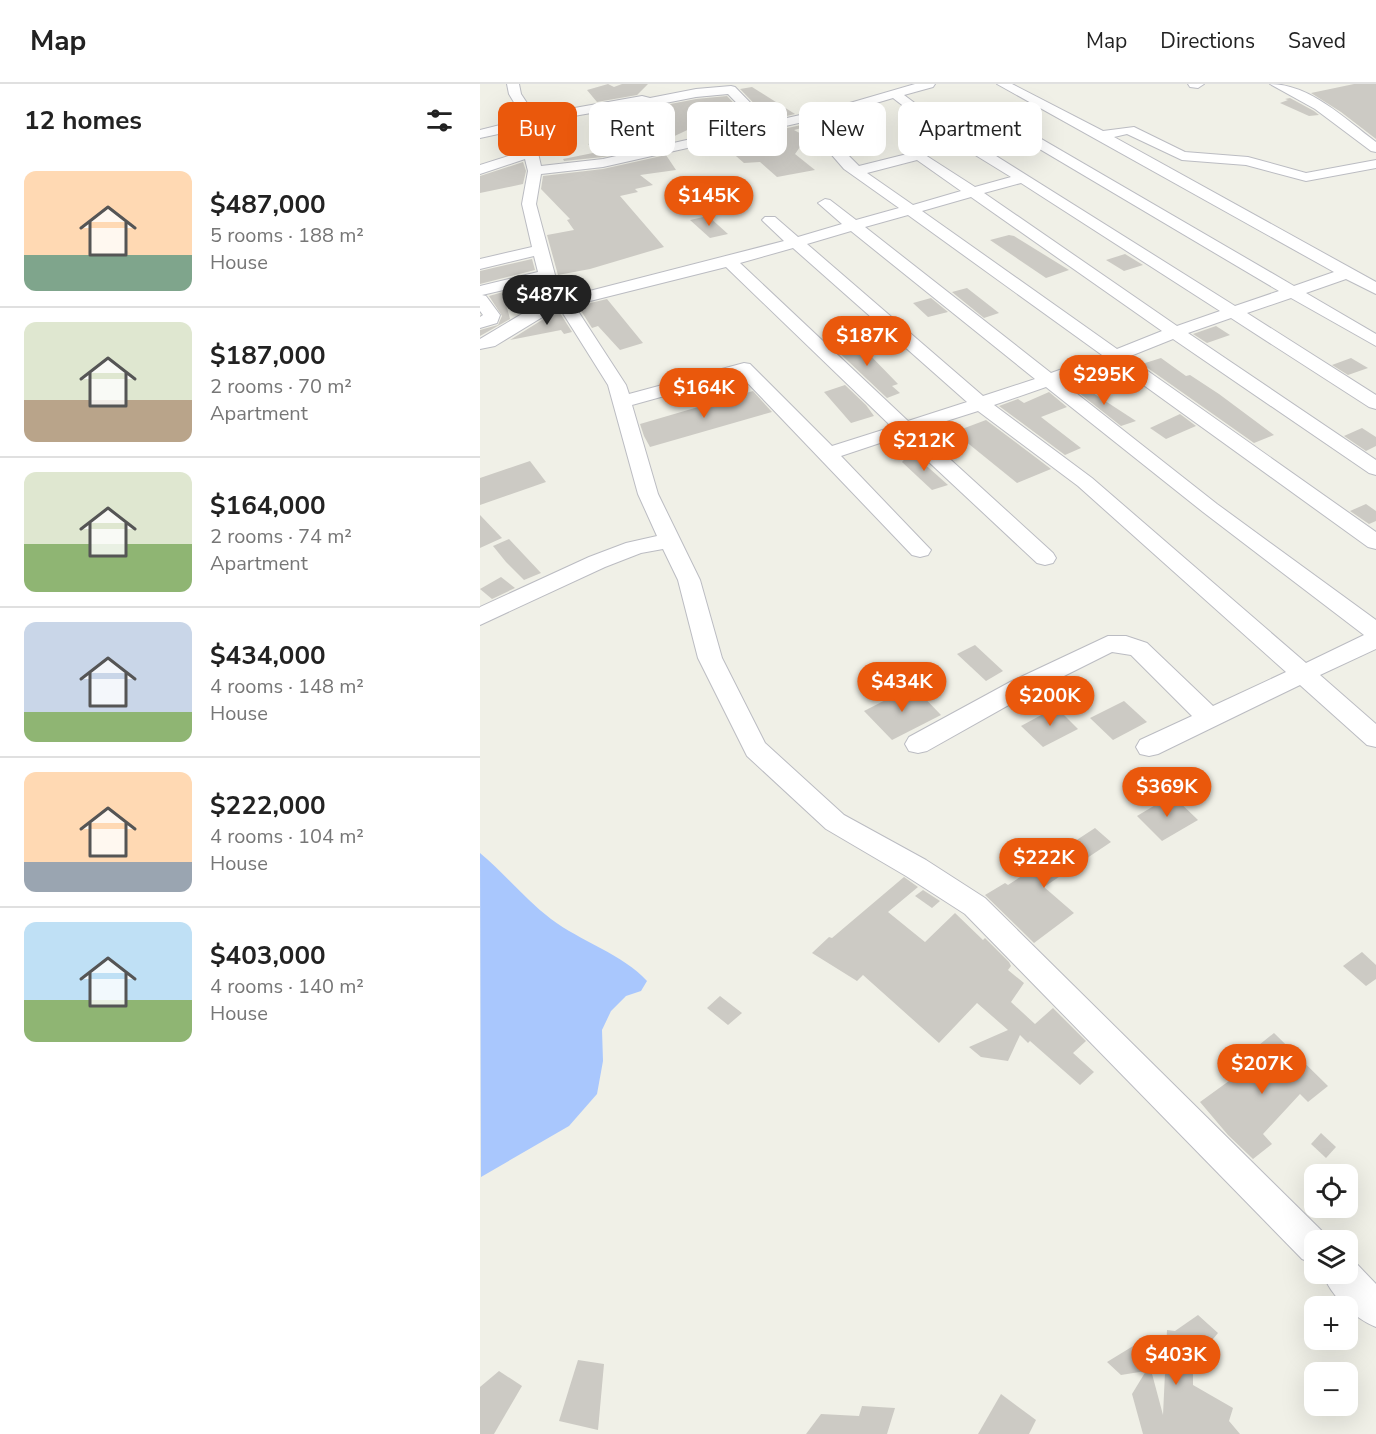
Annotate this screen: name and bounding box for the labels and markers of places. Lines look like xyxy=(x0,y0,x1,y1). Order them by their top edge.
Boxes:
pin: $145K xyxy=(667,176,751,227)
pin: $487K xyxy=(505,275,589,326)
pin: $187K xyxy=(825,316,909,367)
pin: $295K xyxy=(1062,355,1146,406)
pin: $164K xyxy=(662,368,746,419)
pin: $212K xyxy=(882,421,966,472)
pin: $434K xyxy=(860,662,944,713)
pin: $200K xyxy=(1008,676,1092,727)
pin: $369K xyxy=(1125,767,1209,818)
pin: $222K xyxy=(1002,838,1086,889)
pin: $207K xyxy=(1220,1044,1304,1095)
pin: $403K xyxy=(1134,1335,1218,1386)

